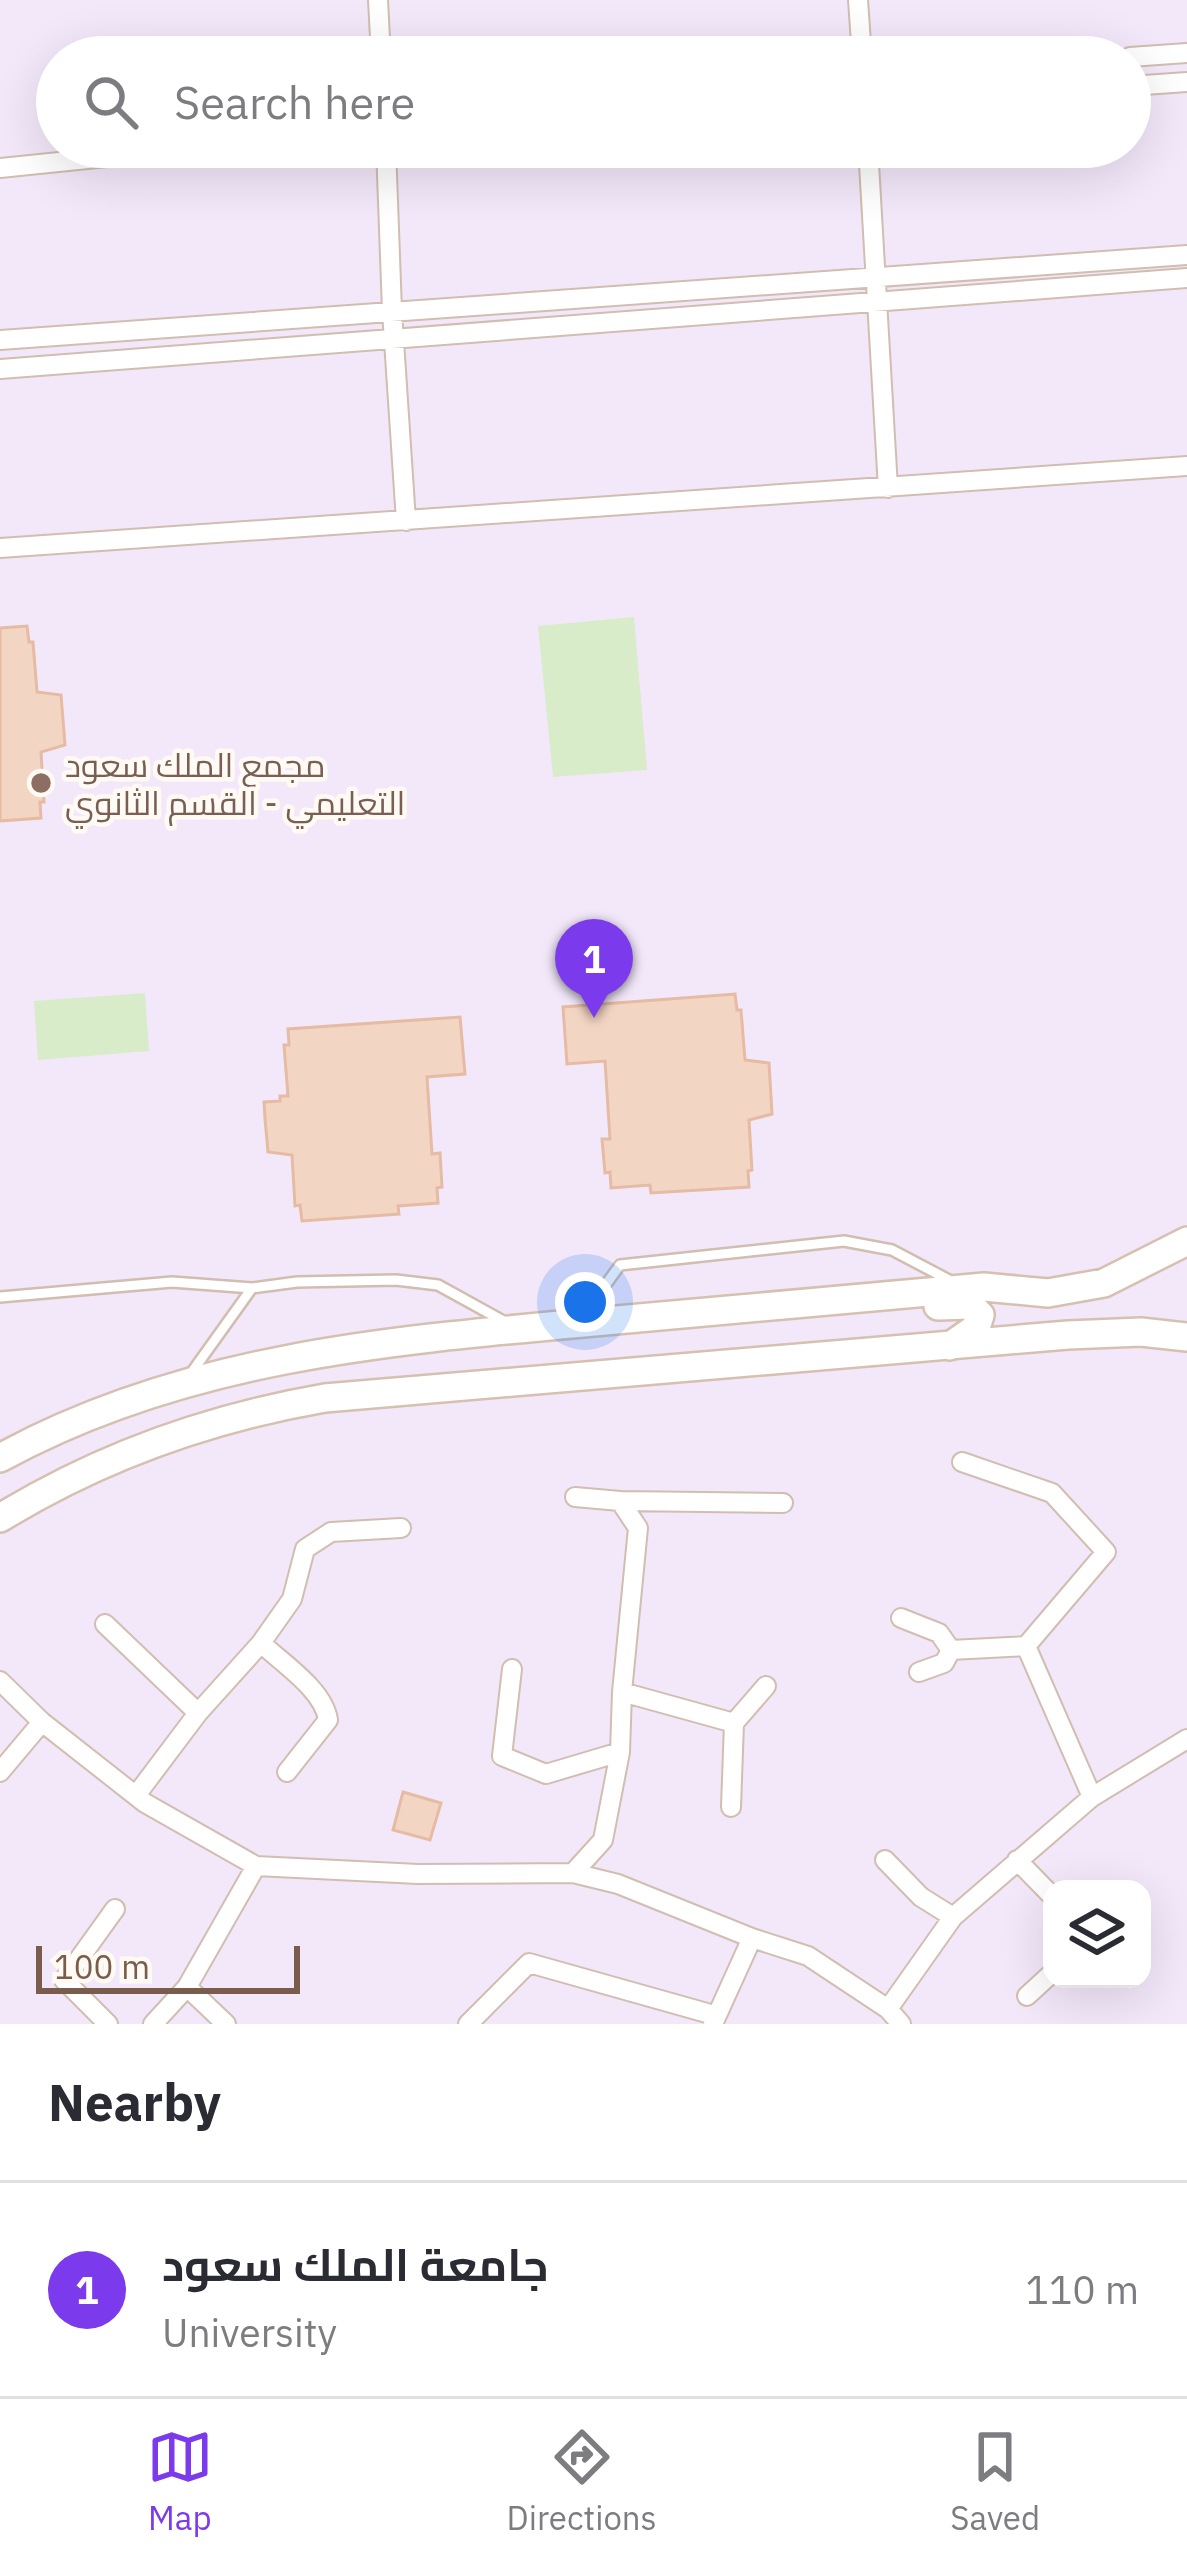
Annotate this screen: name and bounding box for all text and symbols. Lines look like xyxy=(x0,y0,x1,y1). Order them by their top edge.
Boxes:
search box xyxy=(36,36,1151,168)
icon: search xyxy=(78,69,144,135)
text: Search here xyxy=(174,73,415,131)
place label: مجمع الملك سعود التعليمي - القسم الثانوي xyxy=(65,743,405,829)
marker: مجمع الملك سعود التعليمي - القسم الثانوي xyxy=(28,770,54,796)
pin: 1 xyxy=(555,919,633,1018)
your location xyxy=(555,1272,615,1332)
map controls xyxy=(1043,1880,1151,1988)
button: layers xyxy=(1043,1880,1151,1988)
scale bar xyxy=(36,1940,300,1993)
text: 100 m xyxy=(54,1945,150,1988)
text: Nearby xyxy=(48,2069,221,2135)
text: جامعة الملك سعود xyxy=(162,2235,548,2293)
text: 1 xyxy=(75,2264,99,2315)
text: 110 m xyxy=(1026,2264,1139,2315)
text: University xyxy=(162,2307,337,2358)
tab: Map xyxy=(147,2424,213,2539)
tab: Directions xyxy=(507,2424,657,2539)
tab: Saved xyxy=(950,2424,1040,2539)

